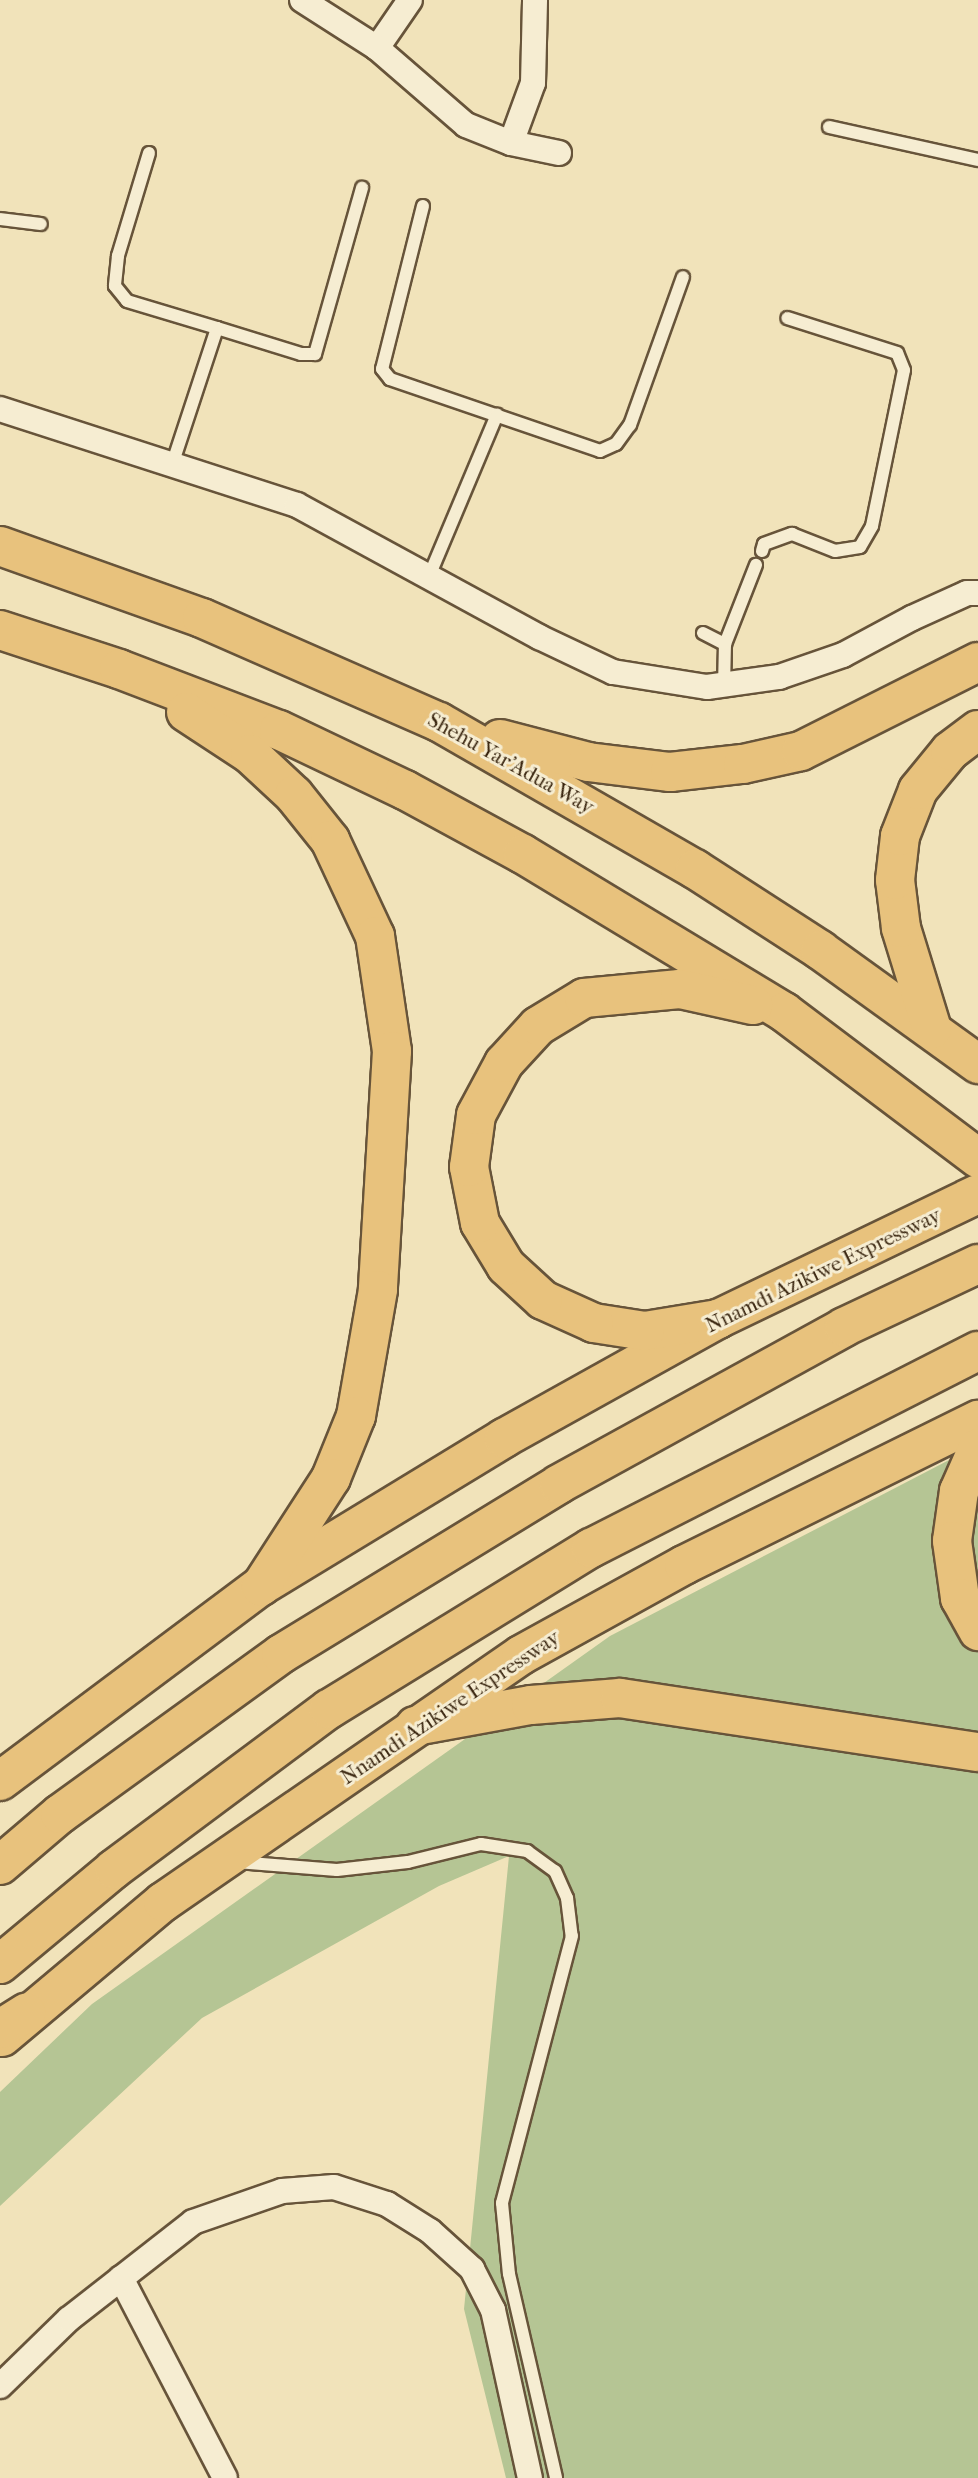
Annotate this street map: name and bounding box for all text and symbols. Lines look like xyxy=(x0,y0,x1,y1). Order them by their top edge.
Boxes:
street label: Shehu Yar'Adua Way xyxy=(423,707,599,819)
street label: Nnamdi Azikiwe Expressway xyxy=(701,1202,945,1338)
street label: Nnamdi Azikiwe Expressway xyxy=(336,1624,564,1790)

